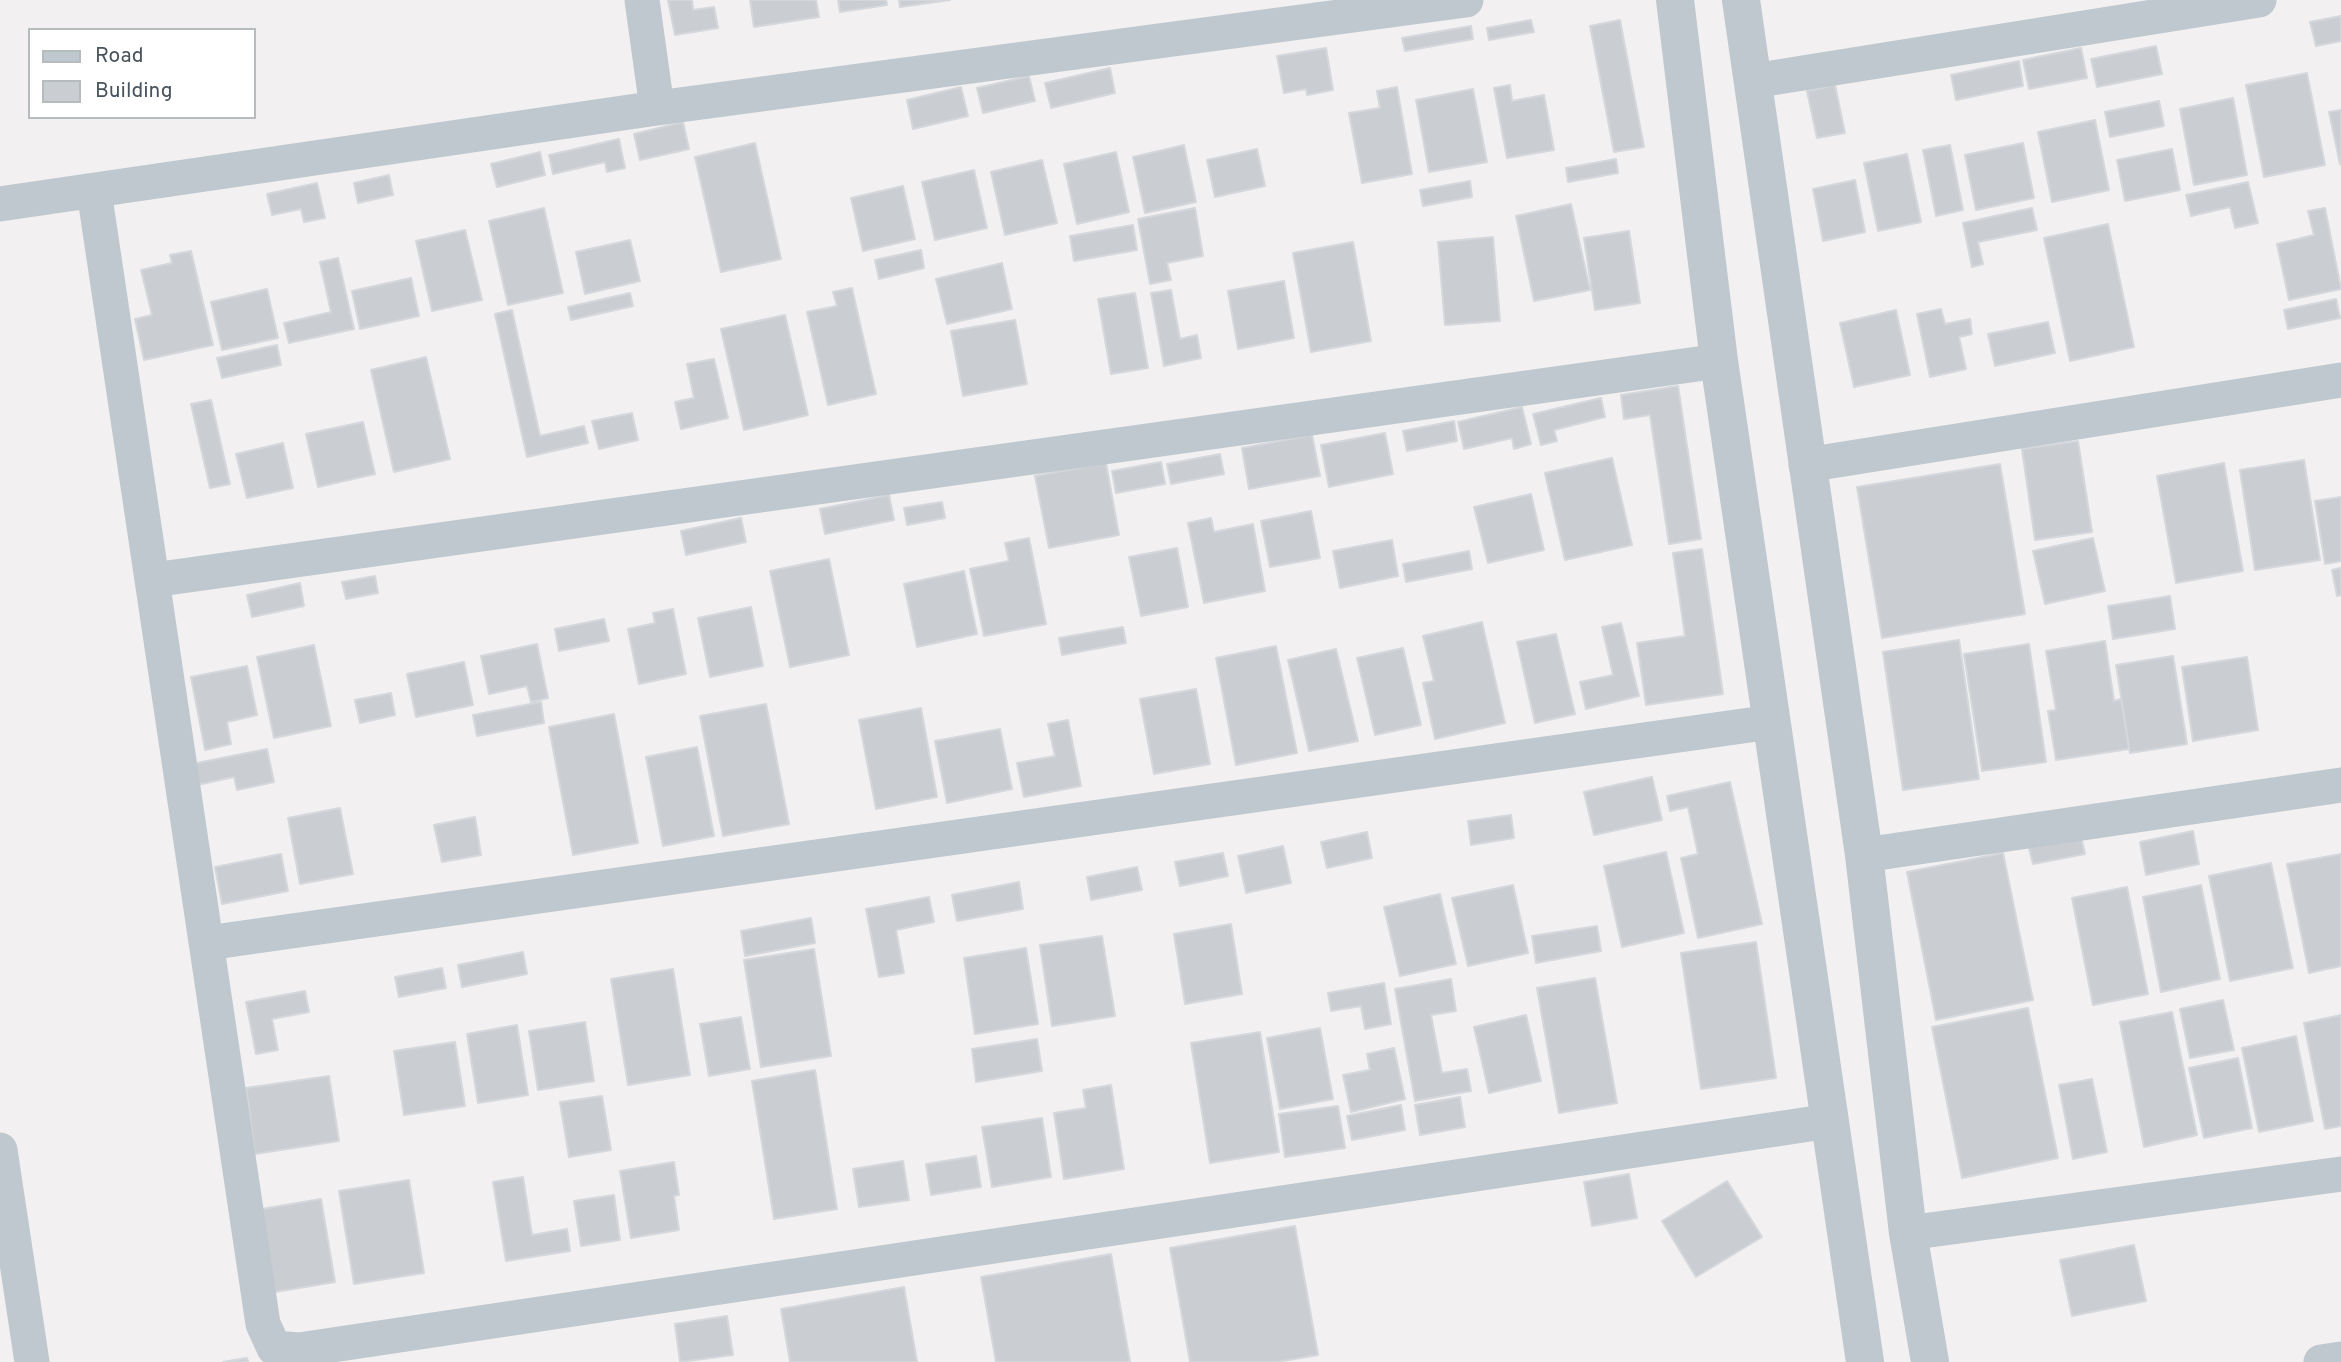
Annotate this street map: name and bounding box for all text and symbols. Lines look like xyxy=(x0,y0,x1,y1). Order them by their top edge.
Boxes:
legend xyxy=(28,28,256,119)
text: Road xyxy=(95,43,144,70)
text: Building xyxy=(95,78,173,105)

